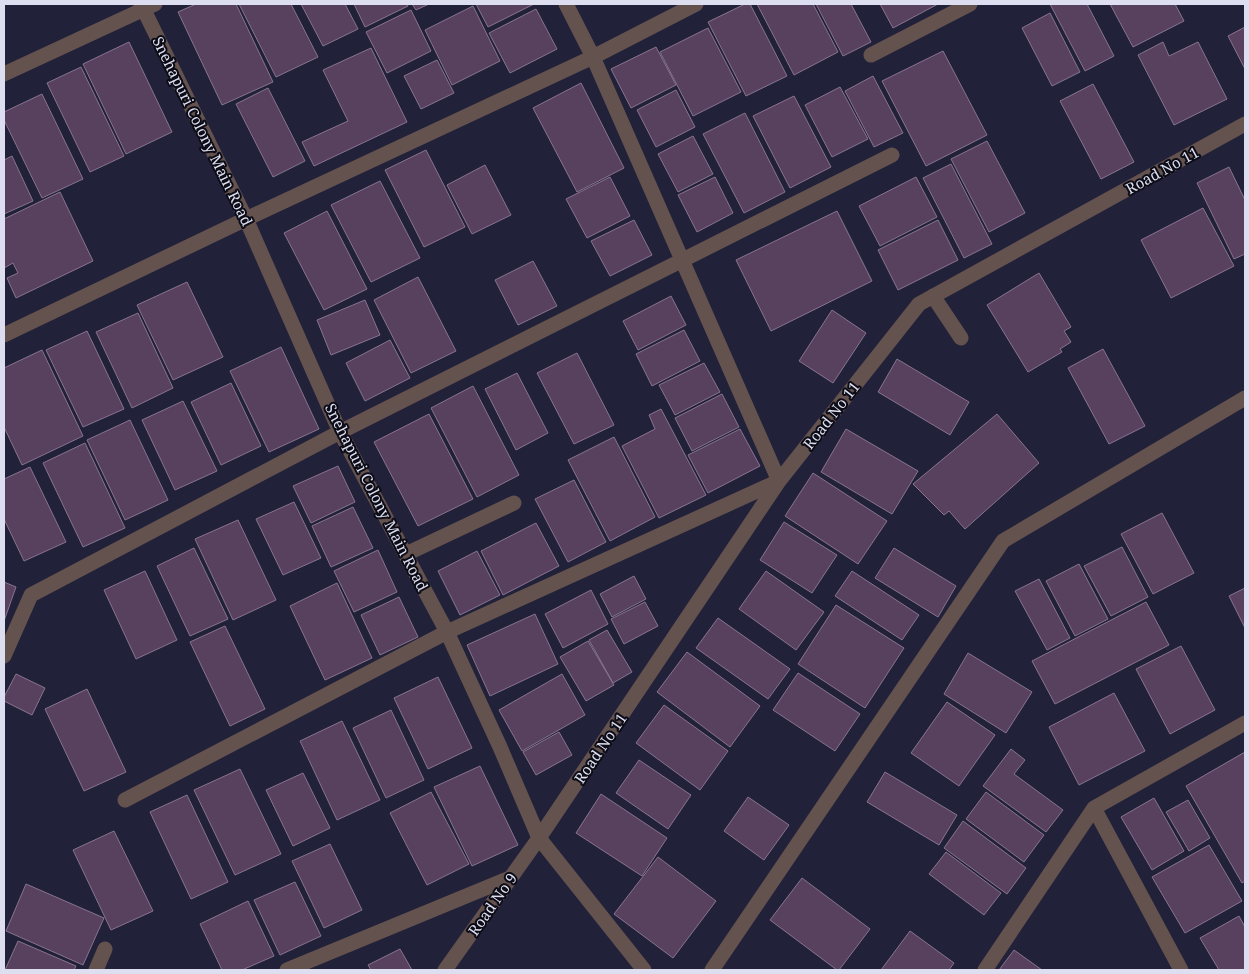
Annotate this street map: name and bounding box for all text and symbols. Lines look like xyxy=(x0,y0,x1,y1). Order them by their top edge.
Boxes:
street label: Snehapuri Colony Main Road xyxy=(148,33,258,229)
street label: Road No 11 xyxy=(1122,142,1202,198)
street label: Road No 11 xyxy=(798,377,864,453)
street label: Snehapuri Colony Main Road xyxy=(321,400,433,594)
street label: Road No 11 xyxy=(569,709,631,787)
street label: Road No 9 xyxy=(463,869,521,939)

